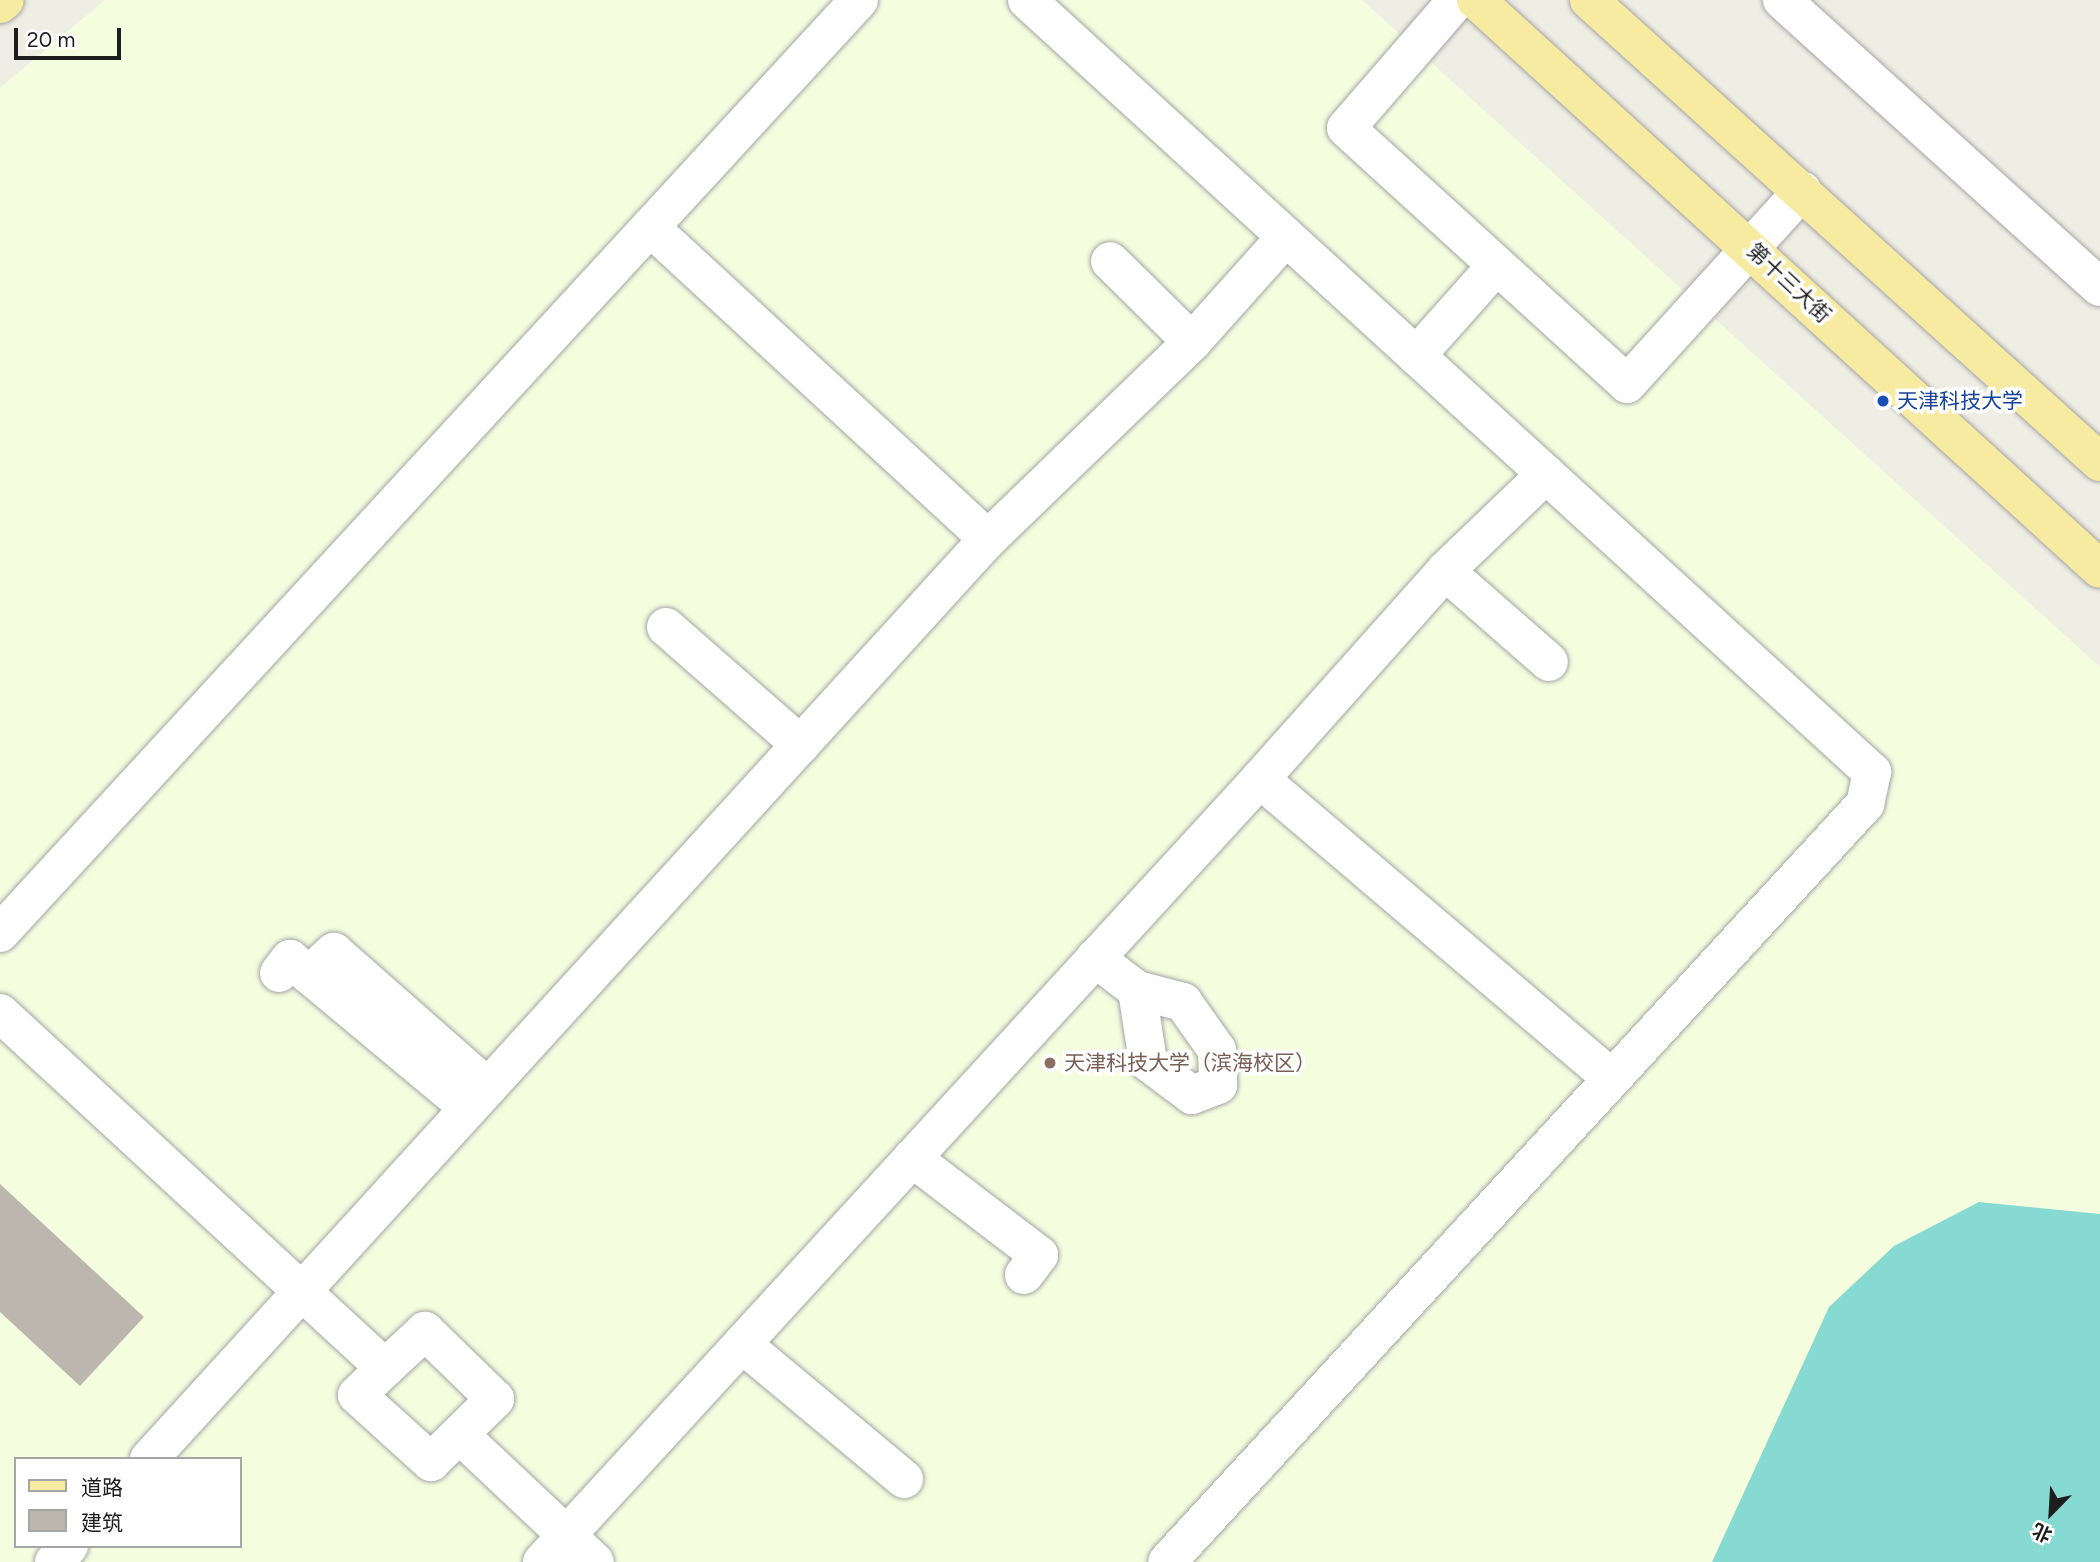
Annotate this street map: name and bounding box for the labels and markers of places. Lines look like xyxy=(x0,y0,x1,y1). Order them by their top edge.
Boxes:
place label: 天津科技大学 xyxy=(1897,388,2023,414)
marker: 天津科技大学 xyxy=(1875,393,1891,409)
place label: 天津科技大学（滨海校区） xyxy=(1064,1050,1316,1076)
marker: 天津科技大学（滨海校区） xyxy=(1042,1055,1058,1071)

